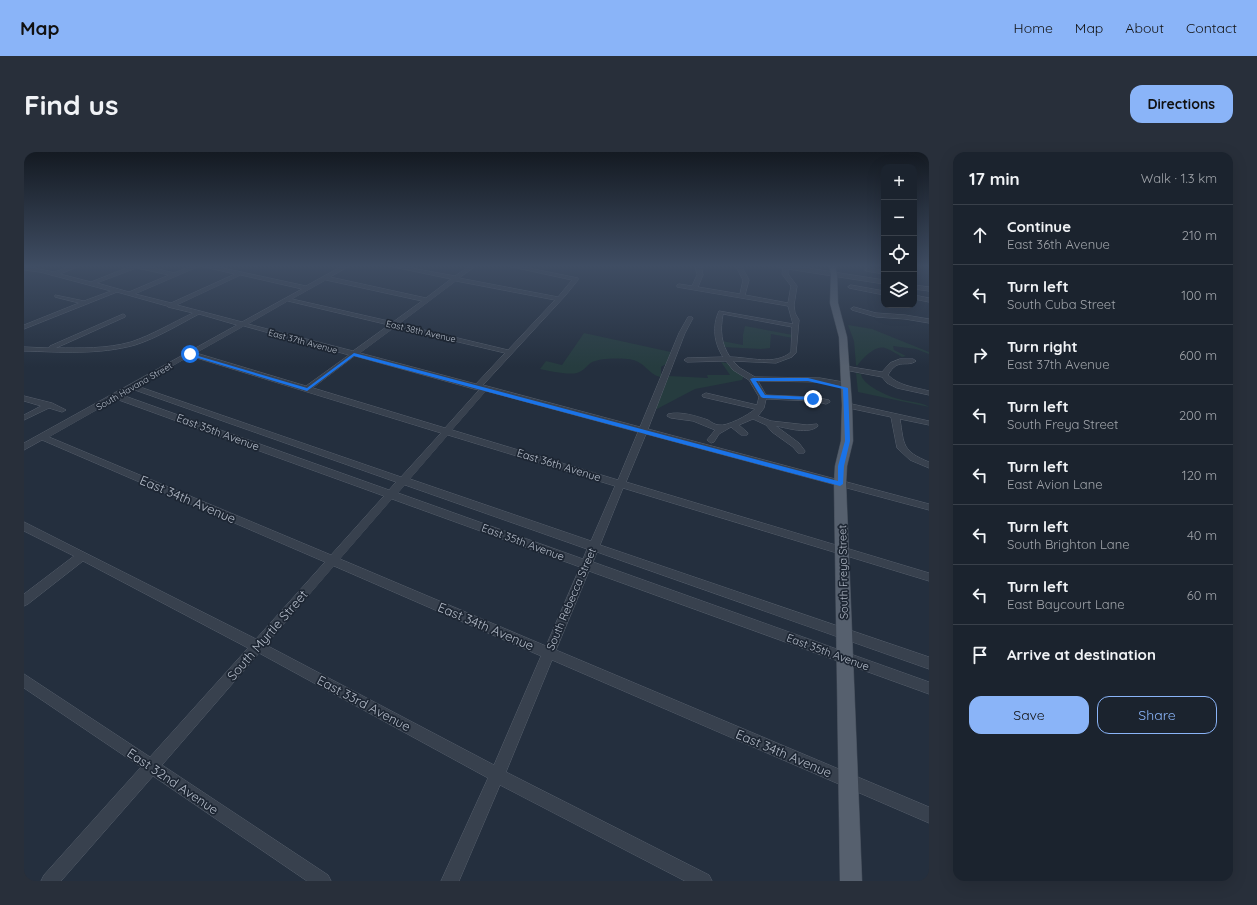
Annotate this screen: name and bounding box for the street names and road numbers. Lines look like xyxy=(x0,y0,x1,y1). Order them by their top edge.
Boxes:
street label: East 38th Avenue xyxy=(385,318,457,344)
street label: East 37th Avenue xyxy=(267,326,339,356)
street label: South Havana Street xyxy=(94,360,174,412)
street label: East 35th Avenue xyxy=(175,411,261,453)
street label: East 36th Avenue xyxy=(515,446,603,484)
street label: East 34th Avenue xyxy=(138,472,238,526)
street label: East 35th Avenue xyxy=(480,521,566,563)
street label: South Freya Street xyxy=(835,524,851,619)
street label: South Rebecca Street xyxy=(543,546,599,652)
street label: South Myrtle Street xyxy=(223,586,311,684)
street label: East 34th Avenue xyxy=(436,599,536,653)
street label: East 35th Avenue xyxy=(785,631,871,673)
street label: East 33rd Avenue xyxy=(315,672,413,734)
street label: East 34th Avenue xyxy=(734,726,834,780)
street label: East 32nd Avenue xyxy=(124,745,222,817)

